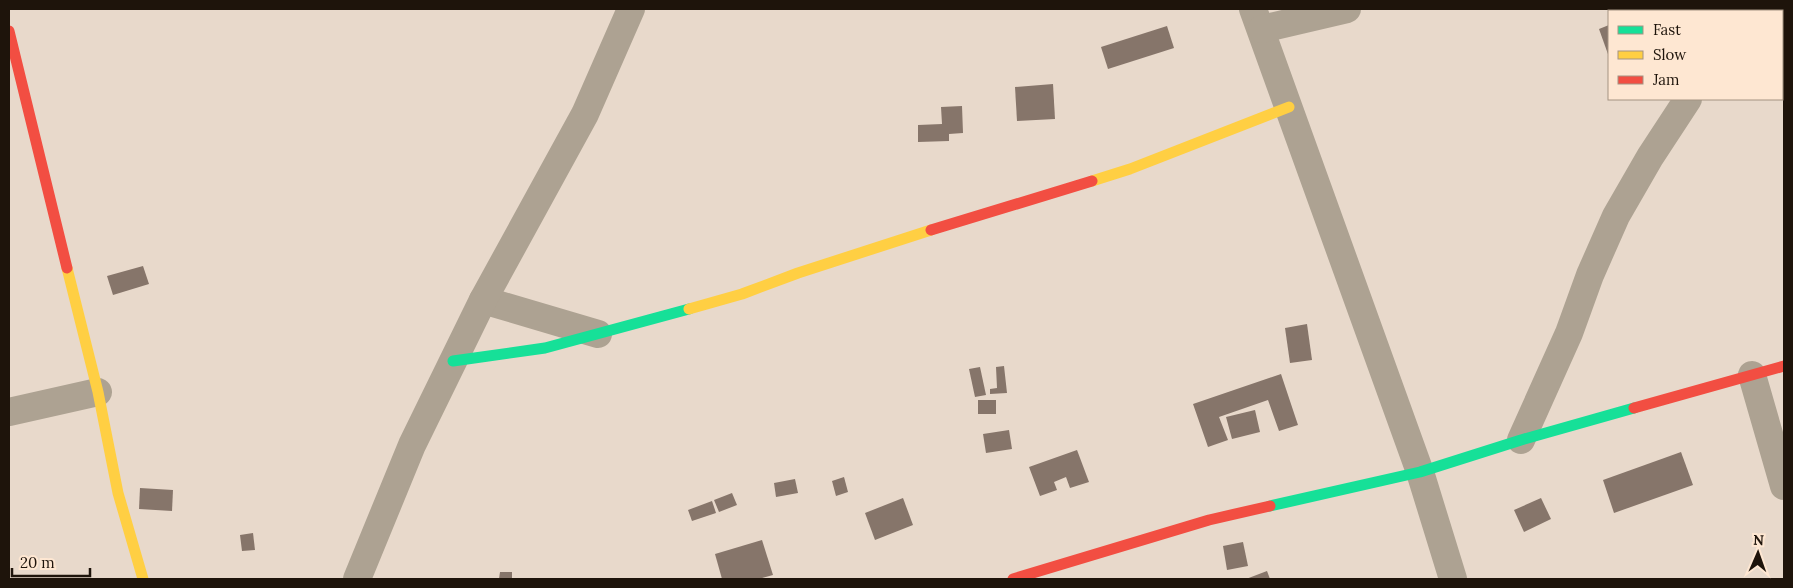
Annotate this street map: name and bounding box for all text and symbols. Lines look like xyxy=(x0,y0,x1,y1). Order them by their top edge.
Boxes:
legend xyxy=(1608,10,1783,100)
text: Fast xyxy=(1653,20,1681,39)
text: Slow xyxy=(1653,45,1686,64)
text: Jam xyxy=(1652,70,1680,89)
north arrow xyxy=(1733,528,1783,578)
text: N xyxy=(1753,531,1764,549)
scale bar xyxy=(12,546,90,578)
text: 20 m xyxy=(20,553,55,572)

